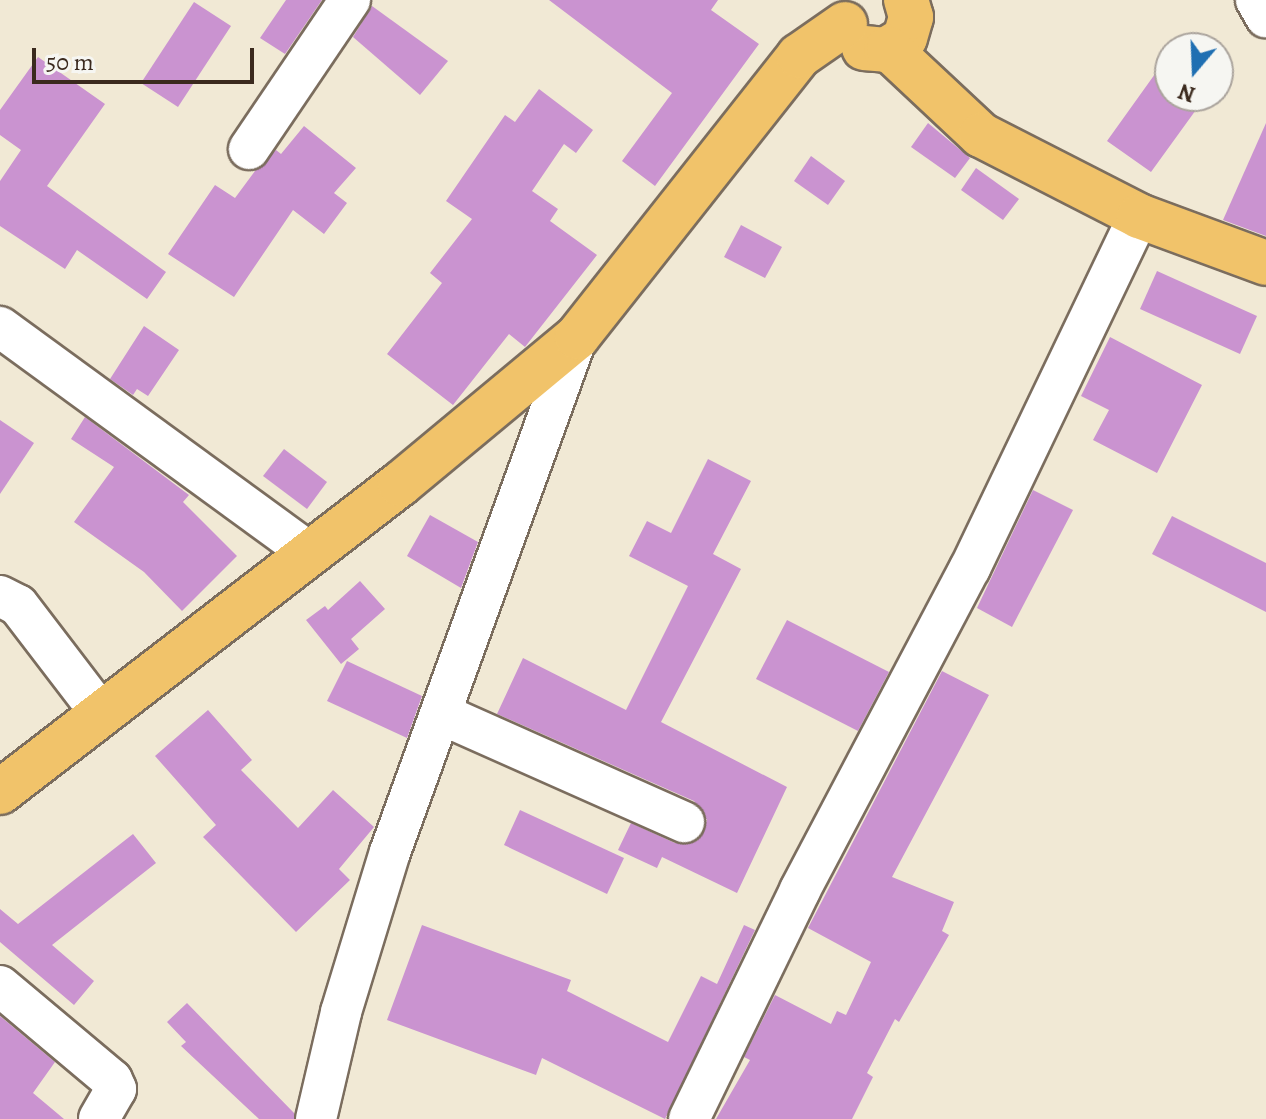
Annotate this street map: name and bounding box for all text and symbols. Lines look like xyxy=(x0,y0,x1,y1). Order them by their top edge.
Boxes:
scale bar xyxy=(36,32,258,82)
north arrow xyxy=(1154,32,1234,112)
text: 50 m xyxy=(46,46,94,78)
text: N xyxy=(1174,76,1199,110)

